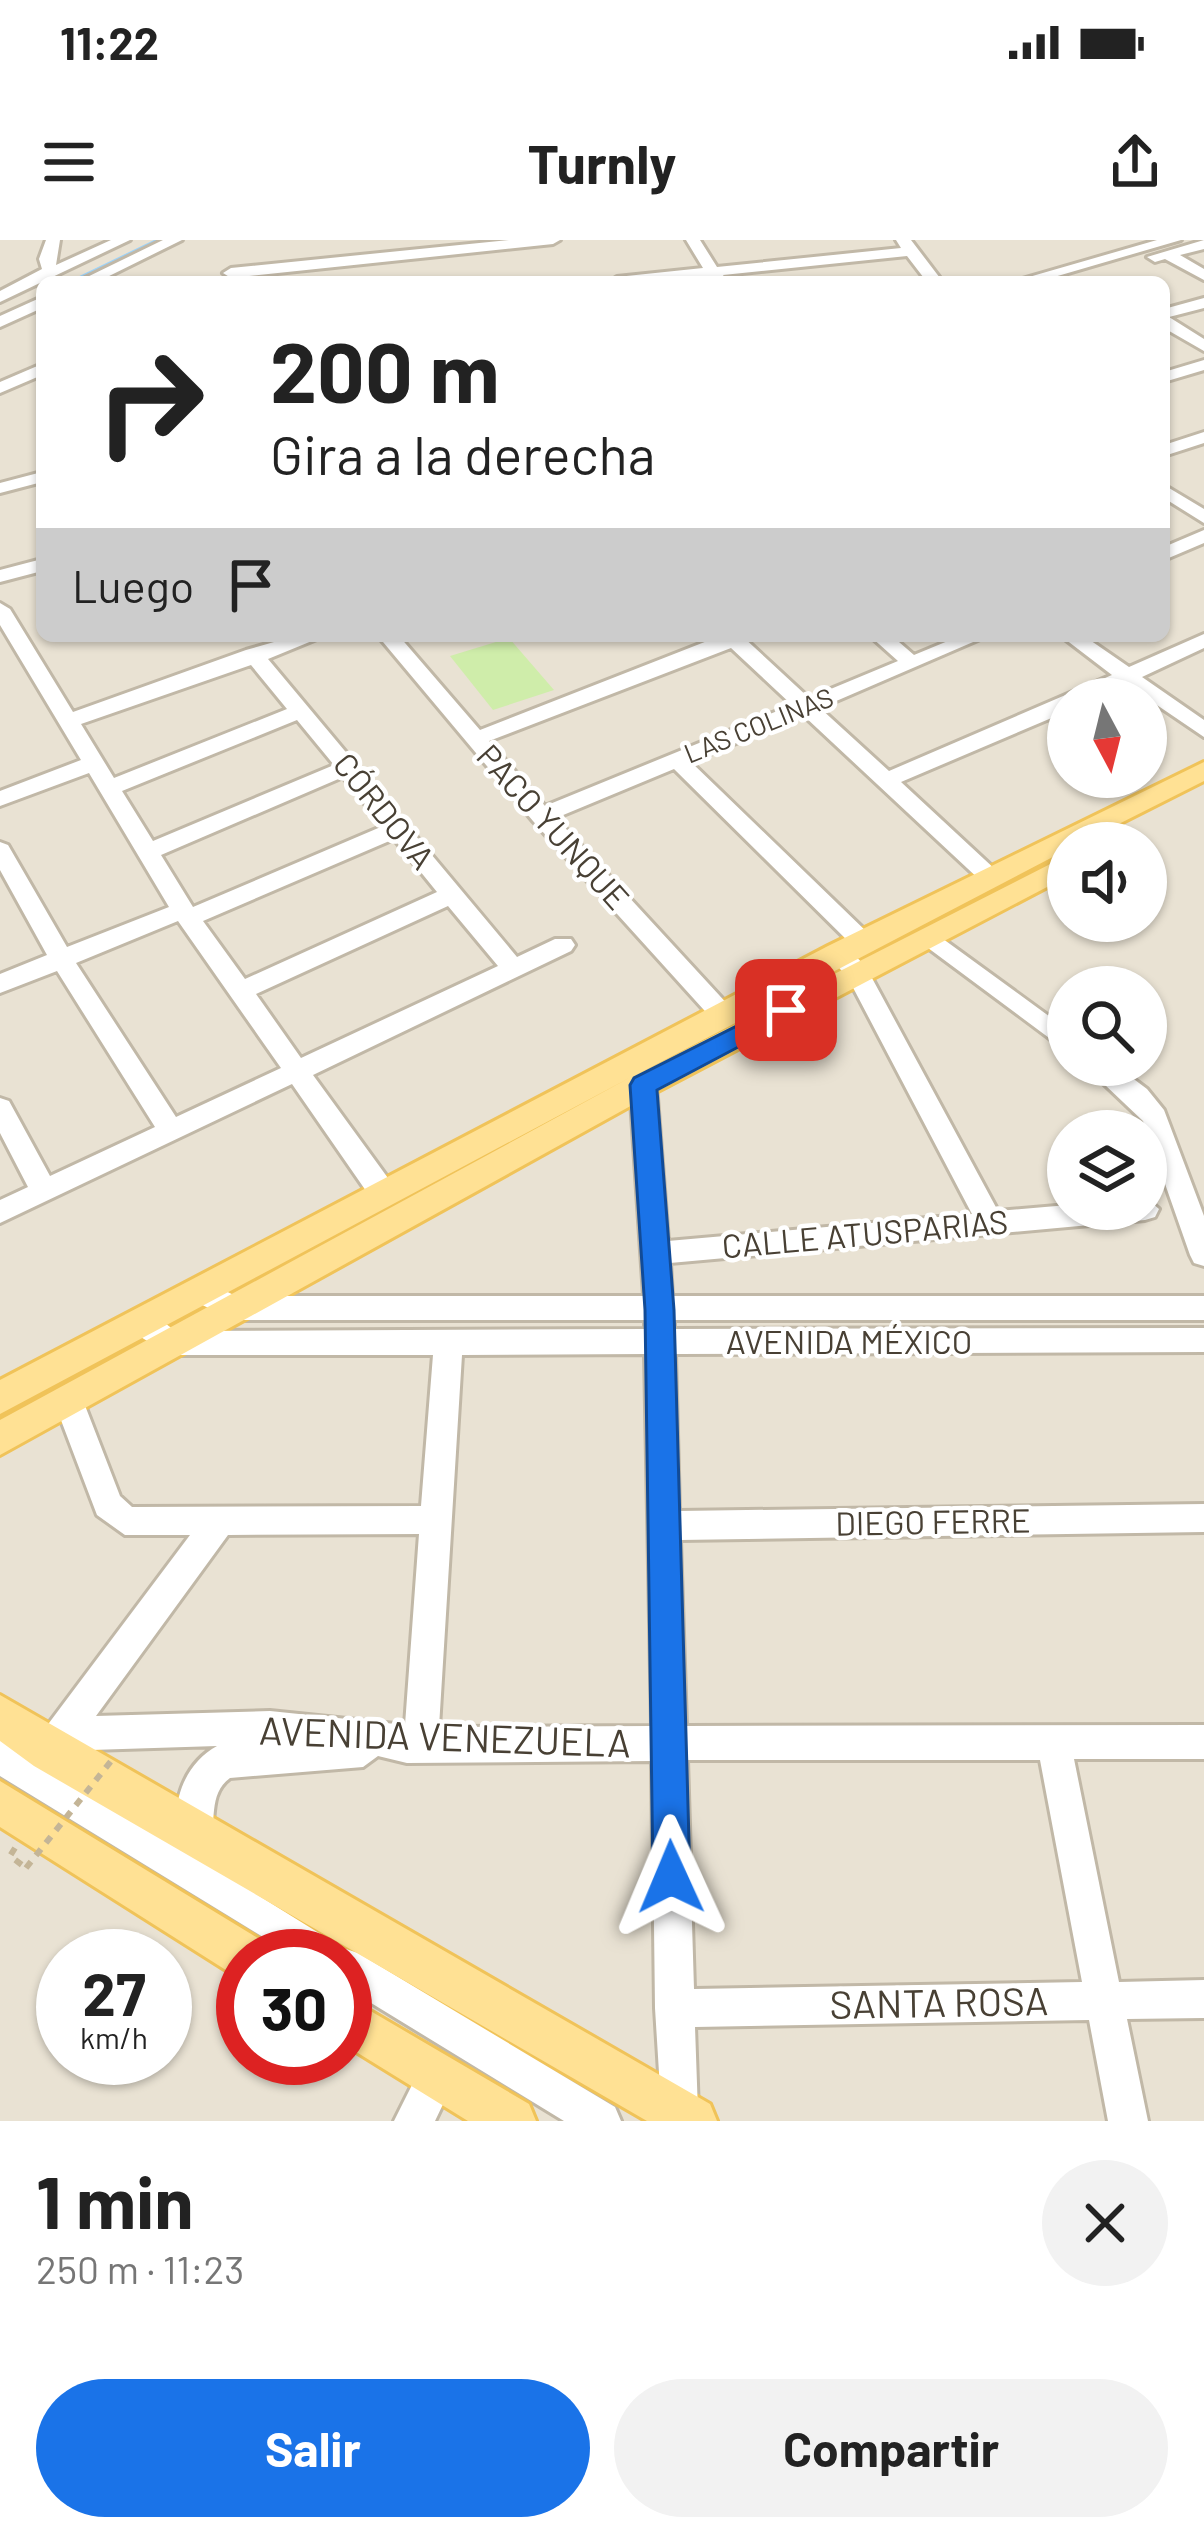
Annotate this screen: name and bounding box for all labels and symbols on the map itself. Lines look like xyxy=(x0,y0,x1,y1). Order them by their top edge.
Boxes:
north arrow xyxy=(1047,678,1167,798)
street label: LAS COLINAS xyxy=(679,680,837,769)
street label: PACO YUNQUE xyxy=(469,736,638,917)
street label: CÓRDOVA xyxy=(326,744,444,876)
pin xyxy=(735,959,837,1061)
street label: CALLE ATUSPARIAS xyxy=(720,1201,1010,1265)
street label: AVENIDA MÉXICO xyxy=(726,1321,972,1361)
street label: DIEGO FERRE xyxy=(835,1499,1031,1543)
street label: AVENIDA VENEZUELA xyxy=(258,1706,632,1765)
position arrow xyxy=(608,1814,734,1940)
speed limit sign: 30 xyxy=(216,1929,372,2085)
street label: SANTA ROSA xyxy=(829,1976,1049,2027)

